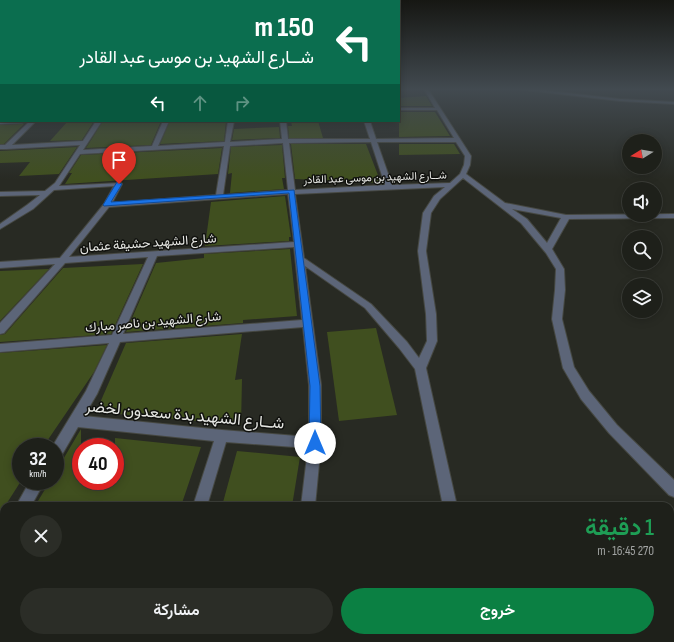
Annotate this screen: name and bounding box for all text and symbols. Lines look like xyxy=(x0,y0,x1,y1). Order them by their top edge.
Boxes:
text: 150 m xyxy=(254,11,314,44)
icon: left xyxy=(328,16,380,68)
text: شــارع الشهيد بن موسى عبد القادر xyxy=(79,47,314,68)
icon: left xyxy=(147,92,169,114)
icon: ahead xyxy=(189,92,211,114)
icon: right xyxy=(231,92,253,114)
north arrow xyxy=(622,134,662,174)
map controls xyxy=(622,134,662,318)
pin xyxy=(102,143,136,184)
icon: arrive xyxy=(108,149,130,171)
street label: شــارع الشهيد بن موسى عبد القادر xyxy=(302,168,447,188)
button: sound xyxy=(622,182,662,222)
street label: شارع الشهيد حشيفة عثمان xyxy=(79,230,217,257)
button: search xyxy=(622,230,662,270)
button: layers xyxy=(622,278,662,318)
street label: شارع الشهيد بن ناصر مبارك xyxy=(84,308,222,337)
street label: شــارع الشهيد بدة سعدون لخضر xyxy=(84,397,285,435)
position arrow xyxy=(294,422,336,464)
speed limit sign: 40 xyxy=(72,438,124,490)
text: 32 xyxy=(29,447,47,471)
text: km/h xyxy=(29,468,47,480)
text: 1 دقيقة xyxy=(585,513,654,542)
button: close xyxy=(20,515,62,557)
text: 270 m · 16:45 xyxy=(597,543,654,559)
button: مشاركة xyxy=(20,588,333,634)
button: خروج xyxy=(341,588,654,634)

